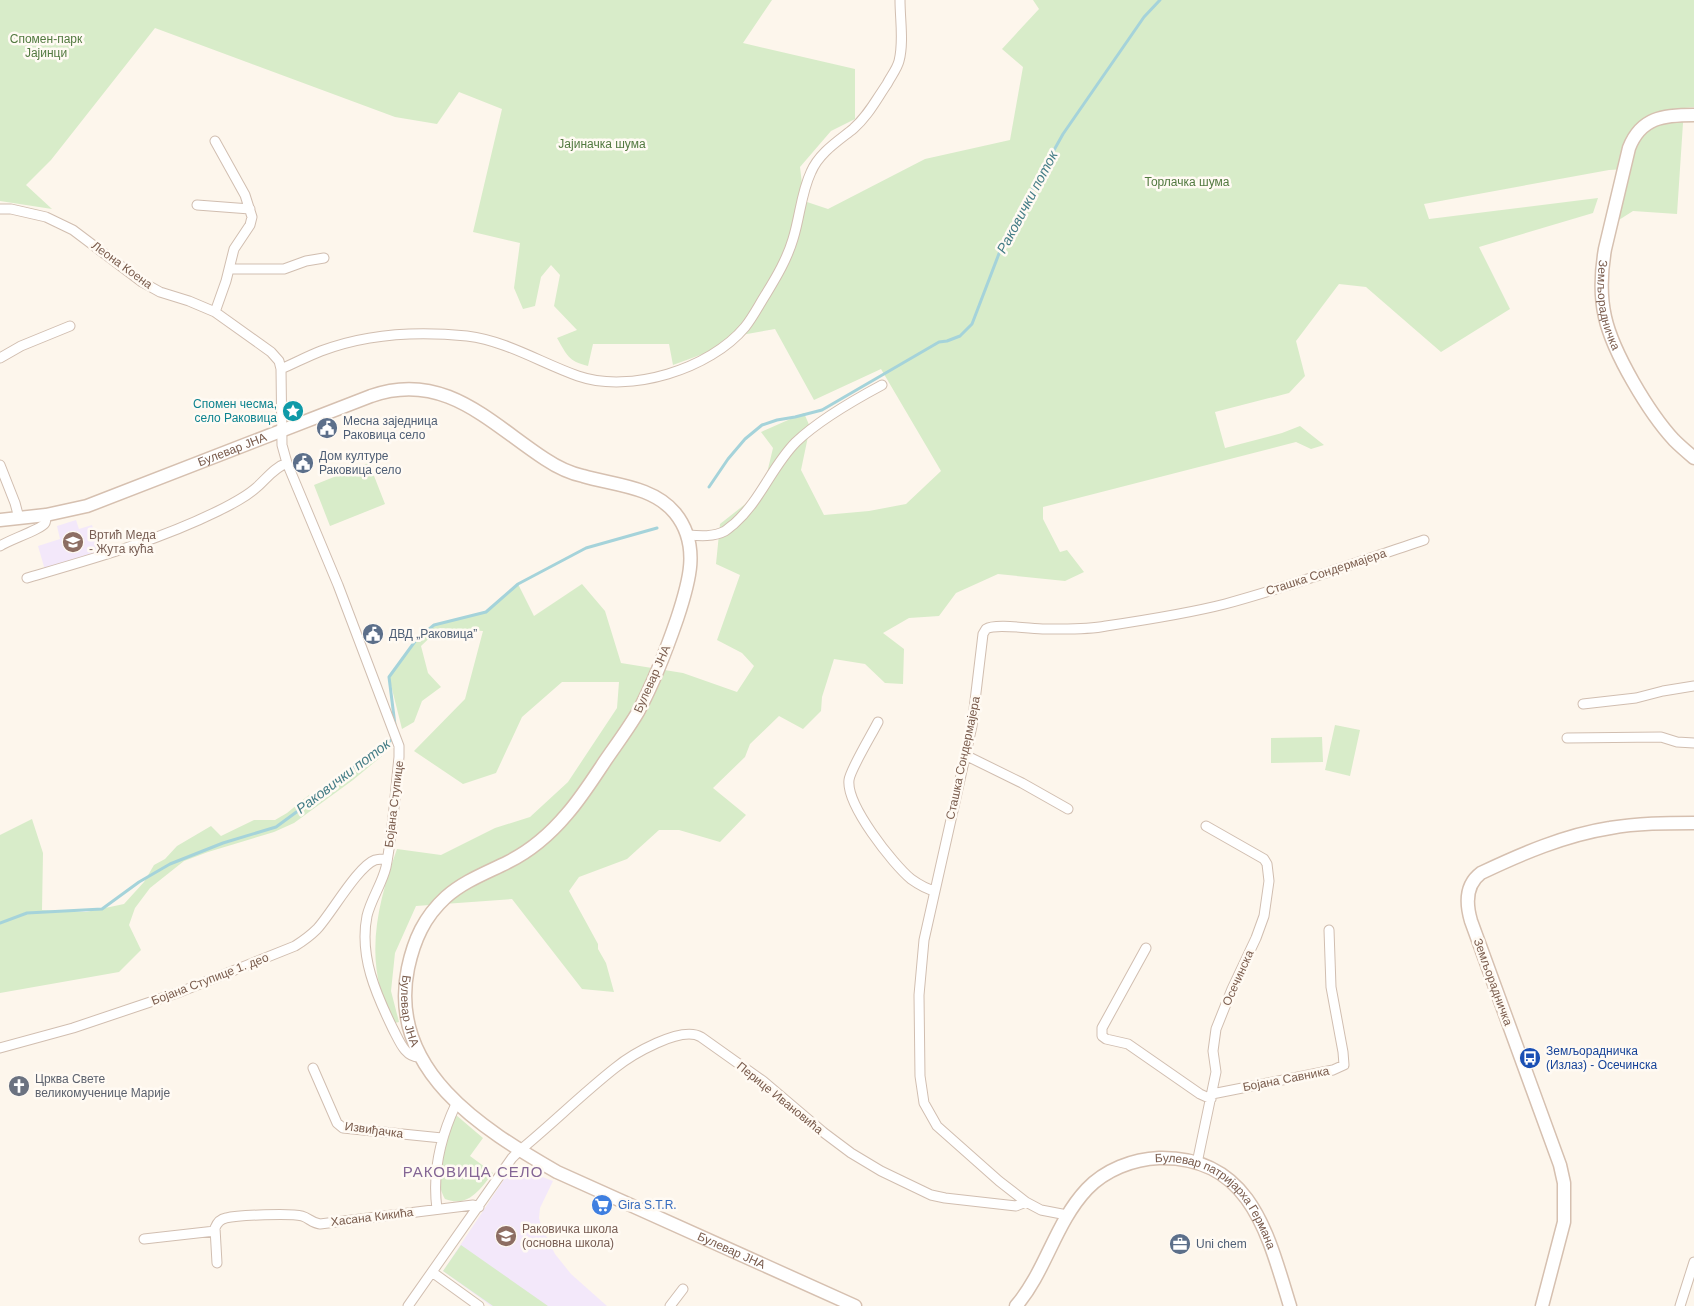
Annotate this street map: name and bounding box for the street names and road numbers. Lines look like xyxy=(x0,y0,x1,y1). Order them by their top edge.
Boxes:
street label: Леона Коена xyxy=(89,238,155,292)
street label: Земљорадничка xyxy=(1595,259,1623,353)
street label: Булевар ЈНА xyxy=(196,430,269,469)
street label: Сташка Сондермајера xyxy=(1264,546,1388,598)
street label: Булевар ЈНА xyxy=(631,643,673,715)
street label: Сташка Сондермајера xyxy=(943,695,983,821)
street label: Бојана Ступице xyxy=(382,759,406,848)
street label: Земљорадничка xyxy=(1471,936,1515,1028)
street label: Осечинска xyxy=(1220,948,1257,1008)
street label: Бојана Ступице 1. део xyxy=(149,950,271,1008)
street label: Булевар ЈНА xyxy=(398,974,422,1049)
street label: Перице Ивановића xyxy=(734,1059,826,1137)
street label: Бојана Савника xyxy=(1242,1064,1331,1094)
street label: Извиђачка xyxy=(344,1119,404,1141)
street label: Булевар патријарха Германа xyxy=(1155,1151,1278,1251)
street label: Хасана Кикића xyxy=(330,1205,414,1229)
street label: Булевар ЈНА xyxy=(695,1229,767,1272)

